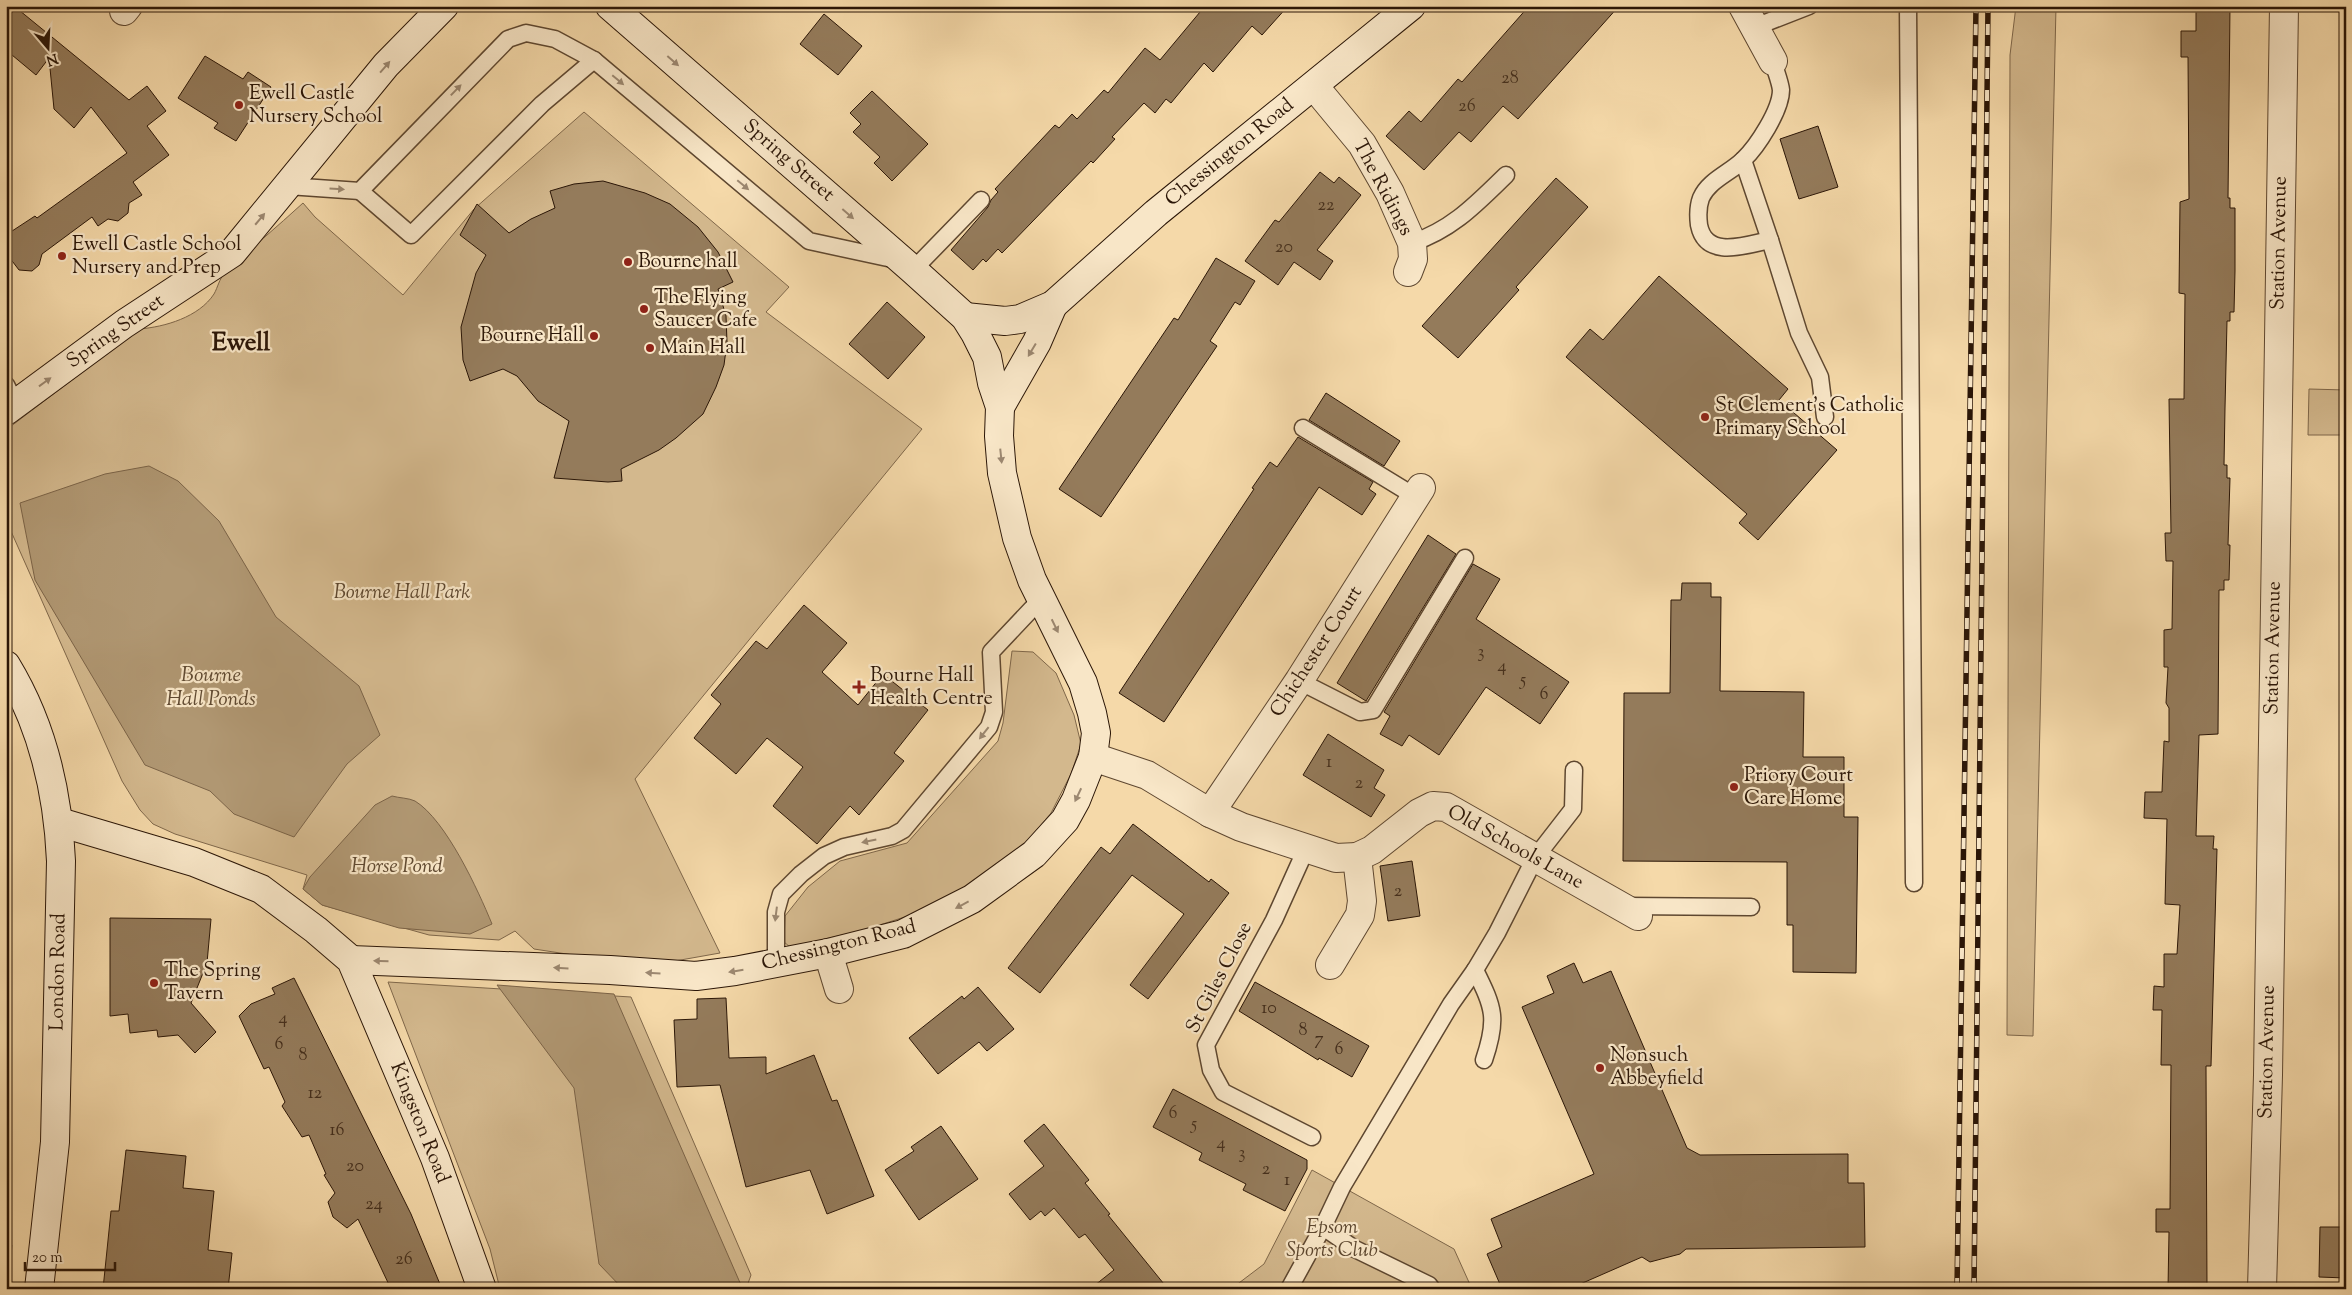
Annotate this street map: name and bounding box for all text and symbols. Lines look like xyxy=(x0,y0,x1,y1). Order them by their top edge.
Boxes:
north arrow xyxy=(22,22,72,72)
text: N xyxy=(43,47,60,70)
one-way arrow xyxy=(666,55,678,67)
one-way arrow xyxy=(379,61,391,73)
house number: 28 xyxy=(1501,66,1519,92)
one-way arrow xyxy=(612,75,625,86)
place label: Ewell Castle Nursery School xyxy=(249,80,383,132)
one-way arrow xyxy=(450,84,462,96)
street label: Chessington Road xyxy=(1159,92,1301,214)
house number: 26 xyxy=(1458,94,1476,120)
marker: Ewell Castle Nursery School xyxy=(233,99,245,111)
street label: Spring Street xyxy=(736,113,840,209)
street label: The Ridings xyxy=(1344,135,1420,241)
street label: Station Avenue xyxy=(2264,176,2296,310)
one-way arrow xyxy=(736,179,748,191)
one-way arrow xyxy=(329,186,345,194)
house number: 22 xyxy=(1318,193,1335,219)
one-way arrow xyxy=(842,208,855,219)
one-way arrow xyxy=(255,213,266,226)
place label: Ewell Castle School Nursery and Prep xyxy=(72,231,242,283)
house number: 20 xyxy=(1275,235,1293,261)
place label: Bourne hall xyxy=(638,248,738,277)
marker: Ewell Castle School Nursery and Prep xyxy=(56,250,68,262)
marker: Bourne hall xyxy=(622,256,634,268)
place label: The Flying Saucer Cafe xyxy=(654,284,757,336)
street label: Spring Street xyxy=(61,287,171,376)
marker: The Flying Saucer Cafe xyxy=(638,303,650,315)
place label: Bourne Hall xyxy=(480,322,584,351)
district label: Ewell xyxy=(212,326,270,362)
marker: Bourne Hall xyxy=(588,330,600,342)
place label: Main Hall xyxy=(660,334,746,363)
marker: Main Hall xyxy=(644,342,656,354)
one-way arrow xyxy=(1028,343,1037,356)
one-way arrow xyxy=(39,377,52,387)
place label: St Clement's Catholic Primary School xyxy=(1715,392,1904,444)
marker: St Clement's Catholic Primary School xyxy=(1699,411,1711,423)
one-way arrow xyxy=(997,448,1005,464)
park label: Bourne Hall Park xyxy=(334,579,470,608)
street label: Chichester Court xyxy=(1264,580,1370,723)
street label: Station Avenue xyxy=(2258,581,2290,715)
one-way arrow xyxy=(1051,619,1059,633)
house number: 3 xyxy=(1477,640,1485,666)
house number: 4 xyxy=(1497,654,1507,680)
water label: Bourne Hall Ponds xyxy=(166,661,256,715)
place label: Bourne Hall Health Centre xyxy=(870,662,993,714)
house number: 5 xyxy=(1519,668,1526,694)
marker: Bourne Hall Health Centre xyxy=(852,680,866,694)
house number: 6 xyxy=(1540,682,1549,708)
one-way arrow xyxy=(979,726,990,739)
house number: 1 xyxy=(1326,750,1332,776)
place label: Priory Court Care Home xyxy=(1744,762,1853,814)
house number: 2 xyxy=(1355,771,1364,797)
marker: Priory Court Care Home xyxy=(1728,781,1740,793)
one-way arrow xyxy=(1074,788,1082,802)
street label: Old Schools Lane xyxy=(1441,798,1589,898)
one-way arrow xyxy=(862,837,877,845)
water label: Horse Pond xyxy=(351,852,444,882)
house number: 2 xyxy=(1394,879,1403,905)
one-way arrow xyxy=(955,900,969,909)
one-way arrow xyxy=(772,907,780,923)
street label: London Road xyxy=(43,913,75,1031)
street label: Chessington Road xyxy=(759,913,919,979)
street label: St Giles Close xyxy=(1179,917,1261,1039)
one-way arrow xyxy=(373,956,389,964)
place label: The Spring Tavern xyxy=(164,957,261,1009)
one-way arrow xyxy=(553,964,569,972)
one-way arrow xyxy=(728,967,744,975)
one-way arrow xyxy=(645,969,661,977)
marker: The Spring Tavern xyxy=(148,977,160,989)
street label: Station Avenue xyxy=(2252,985,2284,1119)
house number: 10 xyxy=(1261,996,1277,1022)
house number: 4 xyxy=(278,1006,288,1032)
house number: 8 xyxy=(1299,1018,1308,1044)
house number: 7 xyxy=(1314,1027,1324,1053)
house number: 6 xyxy=(275,1032,284,1058)
house number: 6 xyxy=(1335,1037,1344,1063)
place label: Nonsuch Abbeyfield xyxy=(1610,1042,1703,1094)
house number: 8 xyxy=(299,1043,308,1069)
street label: Kingston Road xyxy=(382,1058,456,1188)
marker: Nonsuch Abbeyfield xyxy=(1594,1062,1606,1074)
house number: 12 xyxy=(308,1081,323,1107)
house number: 6 xyxy=(1169,1101,1178,1127)
house number: 5 xyxy=(1190,1112,1197,1138)
house number: 16 xyxy=(329,1118,345,1144)
house number: 4 xyxy=(1216,1131,1226,1157)
house number: 3 xyxy=(1238,1141,1246,1167)
house number: 20 xyxy=(346,1154,364,1180)
house number: 2 xyxy=(1262,1157,1271,1183)
house number: 1 xyxy=(1284,1168,1290,1194)
house number: 24 xyxy=(365,1192,383,1218)
park label: Epsom Sports Club xyxy=(1286,1214,1378,1266)
scale bar xyxy=(25,1240,115,1272)
house number: 26 xyxy=(395,1247,413,1273)
text: 20 m xyxy=(32,1248,63,1269)

